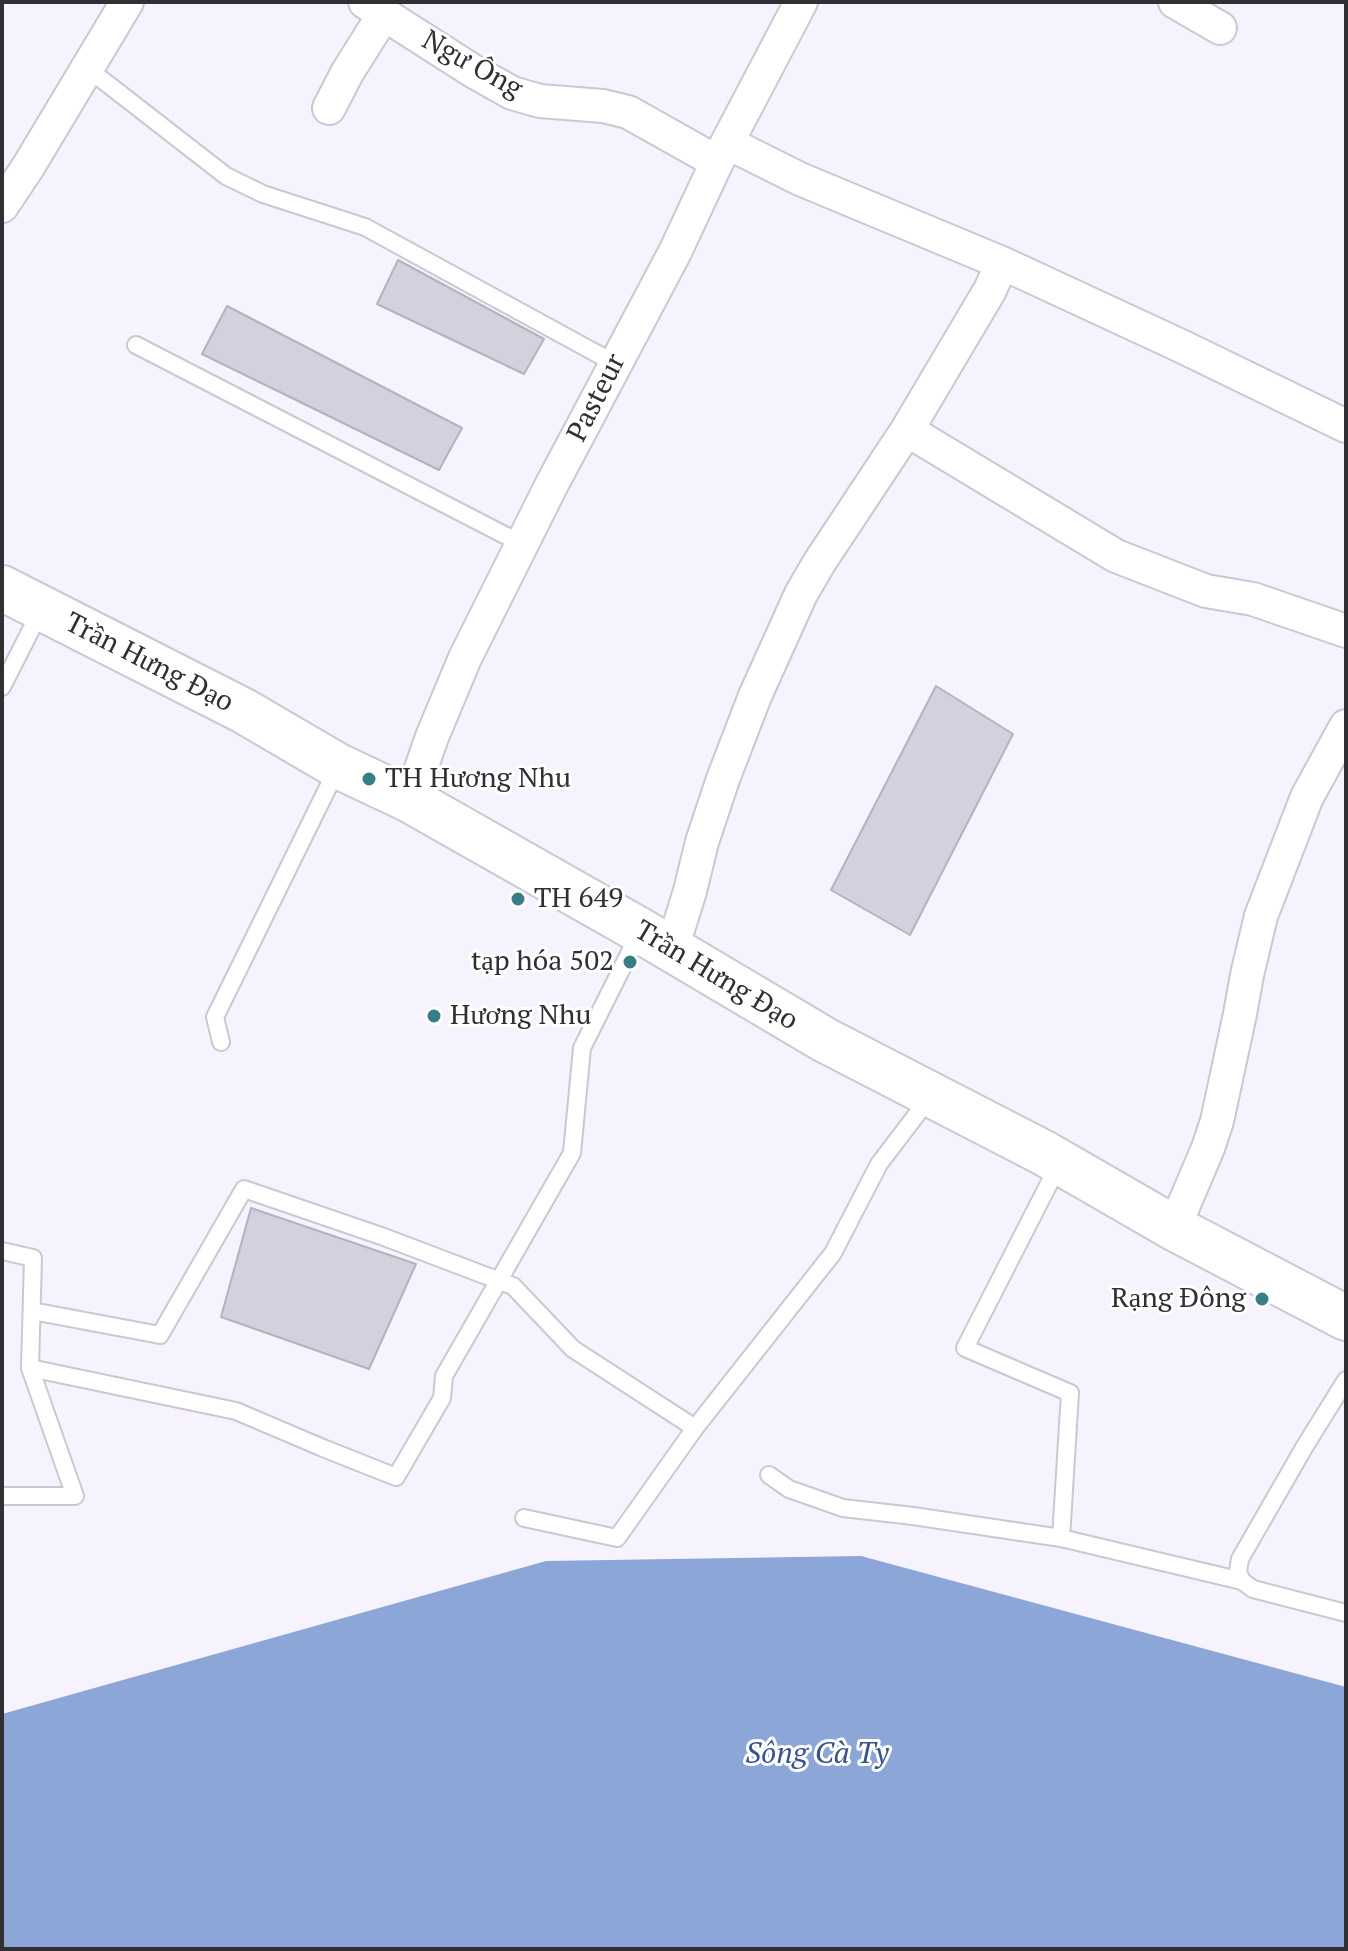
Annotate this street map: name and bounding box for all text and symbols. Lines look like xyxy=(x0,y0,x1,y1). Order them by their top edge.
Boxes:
street label: Ngư Ông xyxy=(416,24,528,106)
street label: Pasteur xyxy=(561,348,633,448)
street label: Trần Hưng Đạo xyxy=(59,606,239,720)
place label: TH Hương Nhu xyxy=(385,762,571,796)
marker: TH Hương Nhu xyxy=(360,770,378,788)
place label: TH 649 xyxy=(534,882,623,916)
marker: TH 649 xyxy=(509,890,527,908)
street label: Trần Hưng Đạo xyxy=(628,914,804,1038)
place label: tạp hóa 502 xyxy=(471,945,614,979)
marker: tạp hóa 502 xyxy=(621,953,639,971)
place label: Hương Nhu xyxy=(450,999,592,1033)
marker: Hương Nhu xyxy=(425,1007,443,1025)
place label: Rạng Đông xyxy=(1111,1282,1246,1316)
marker: Rạng Đông xyxy=(1253,1290,1271,1308)
water label: Sông Cà Ty xyxy=(745,1736,889,1772)

